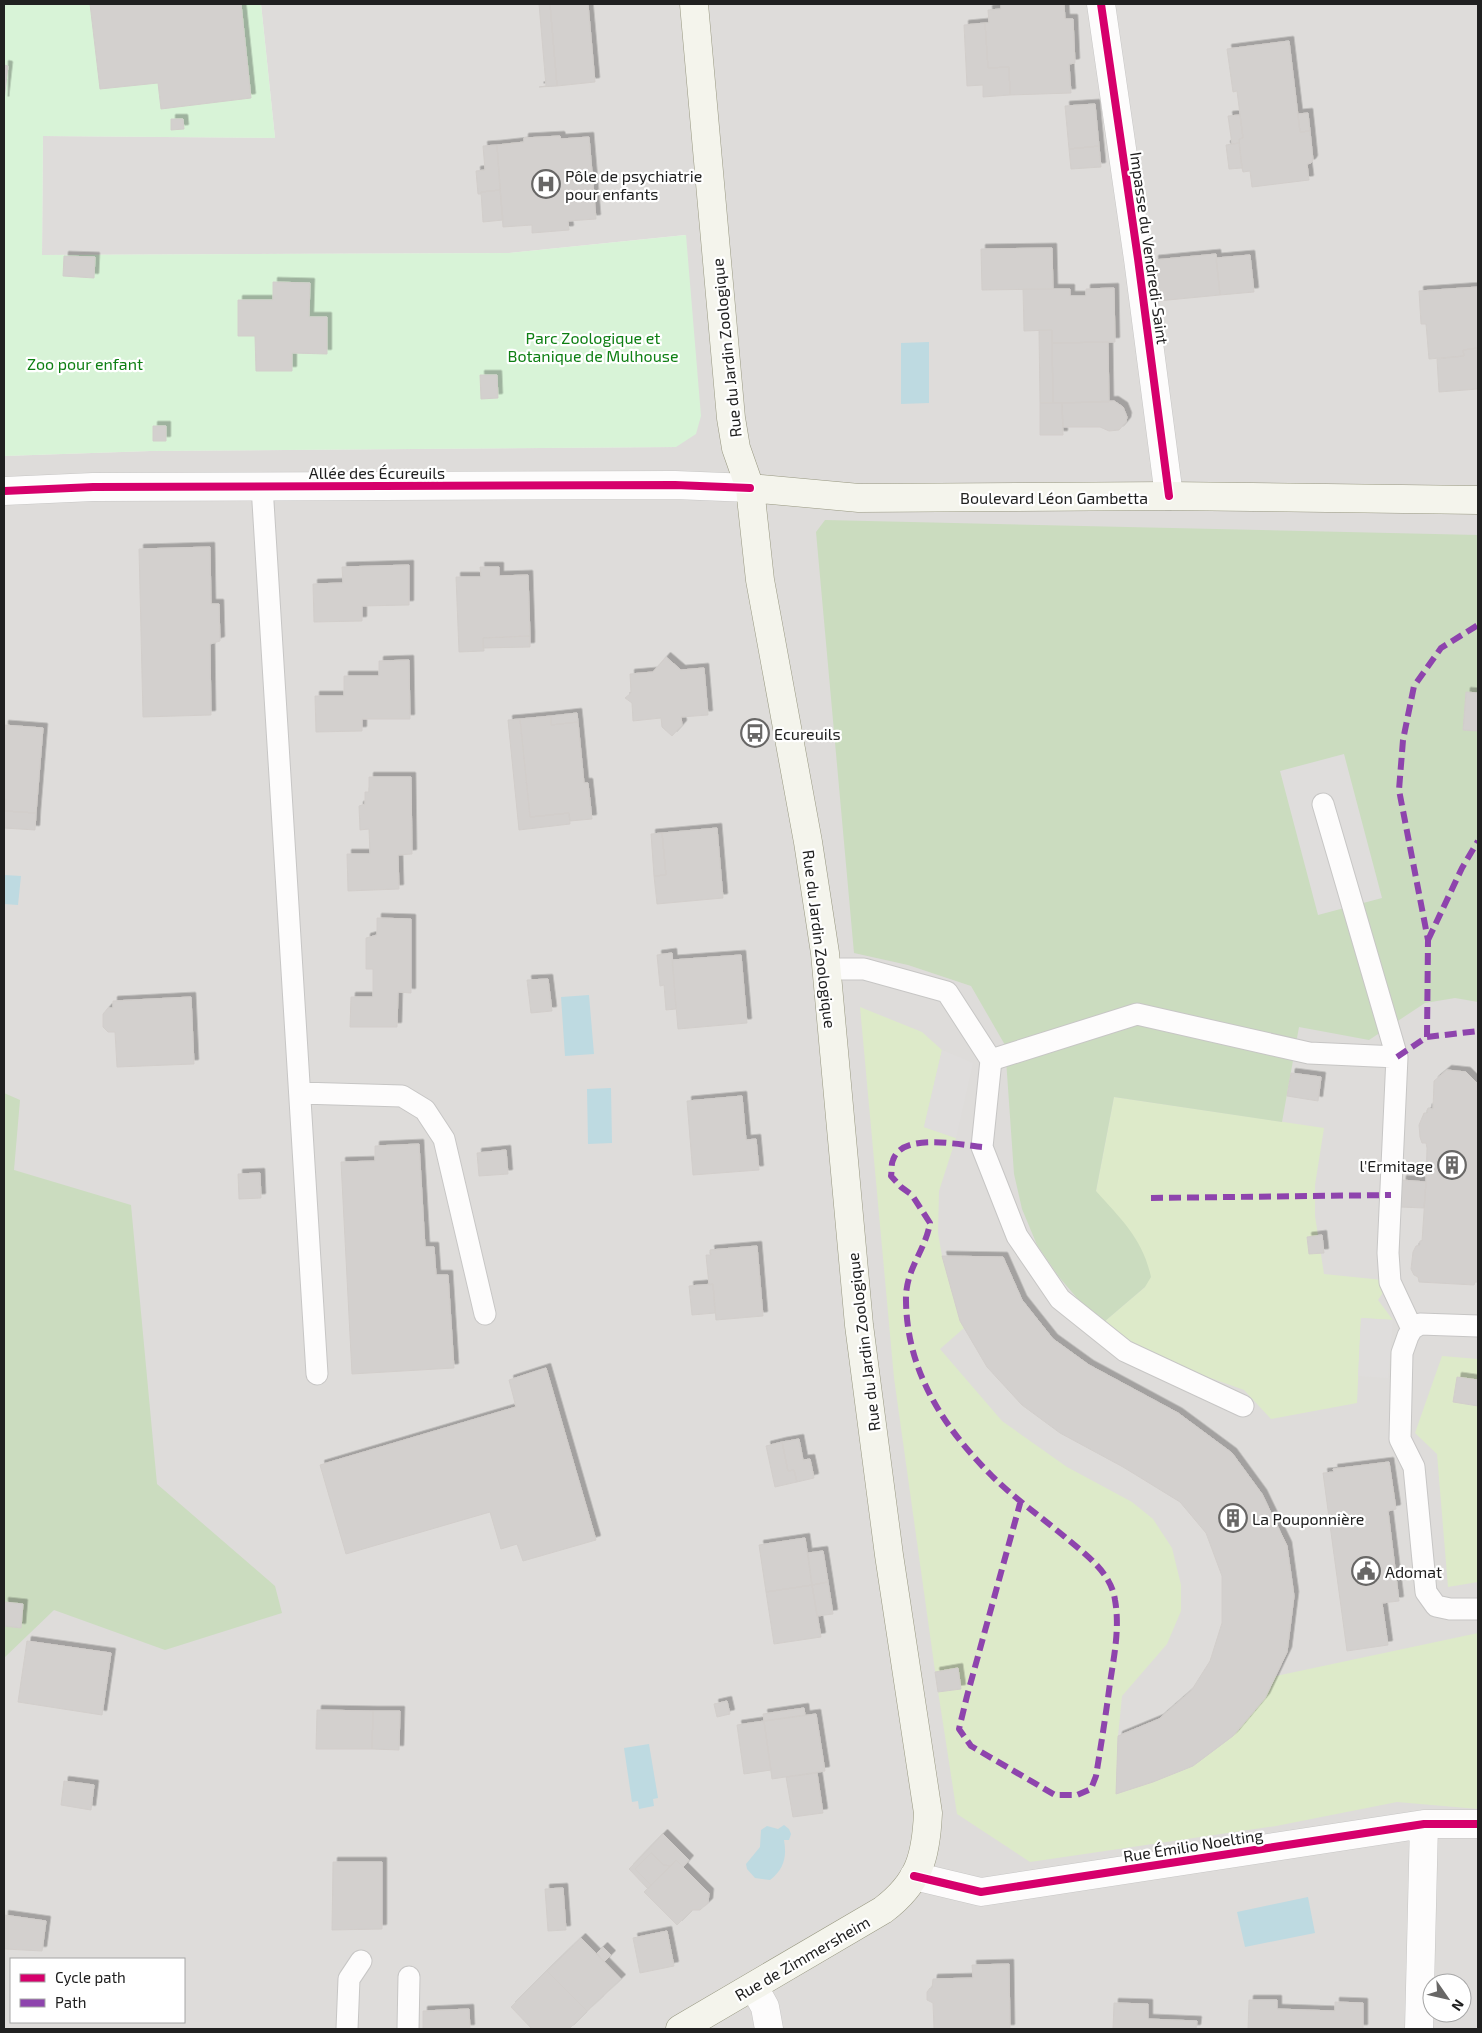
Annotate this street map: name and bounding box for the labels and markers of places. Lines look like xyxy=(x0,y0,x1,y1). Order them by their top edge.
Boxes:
place label: Pôle de psychiatrie pour enfants xyxy=(565,166,702,203)
hospital icon: Pôle de psychiatrie pour enfants xyxy=(531,169,561,199)
bus stop icon: Ecureuils xyxy=(740,718,770,748)
place label: Ecureuils xyxy=(774,724,841,743)
building icon: l'Ermitage xyxy=(1437,1150,1467,1180)
place label: l'Ermitage xyxy=(1360,1156,1433,1175)
building icon: La Pouponnière xyxy=(1218,1503,1248,1533)
place label: La Pouponnière xyxy=(1252,1509,1364,1528)
public building icon: Adomat xyxy=(1351,1556,1381,1586)
place label: Adomat xyxy=(1385,1562,1442,1581)

